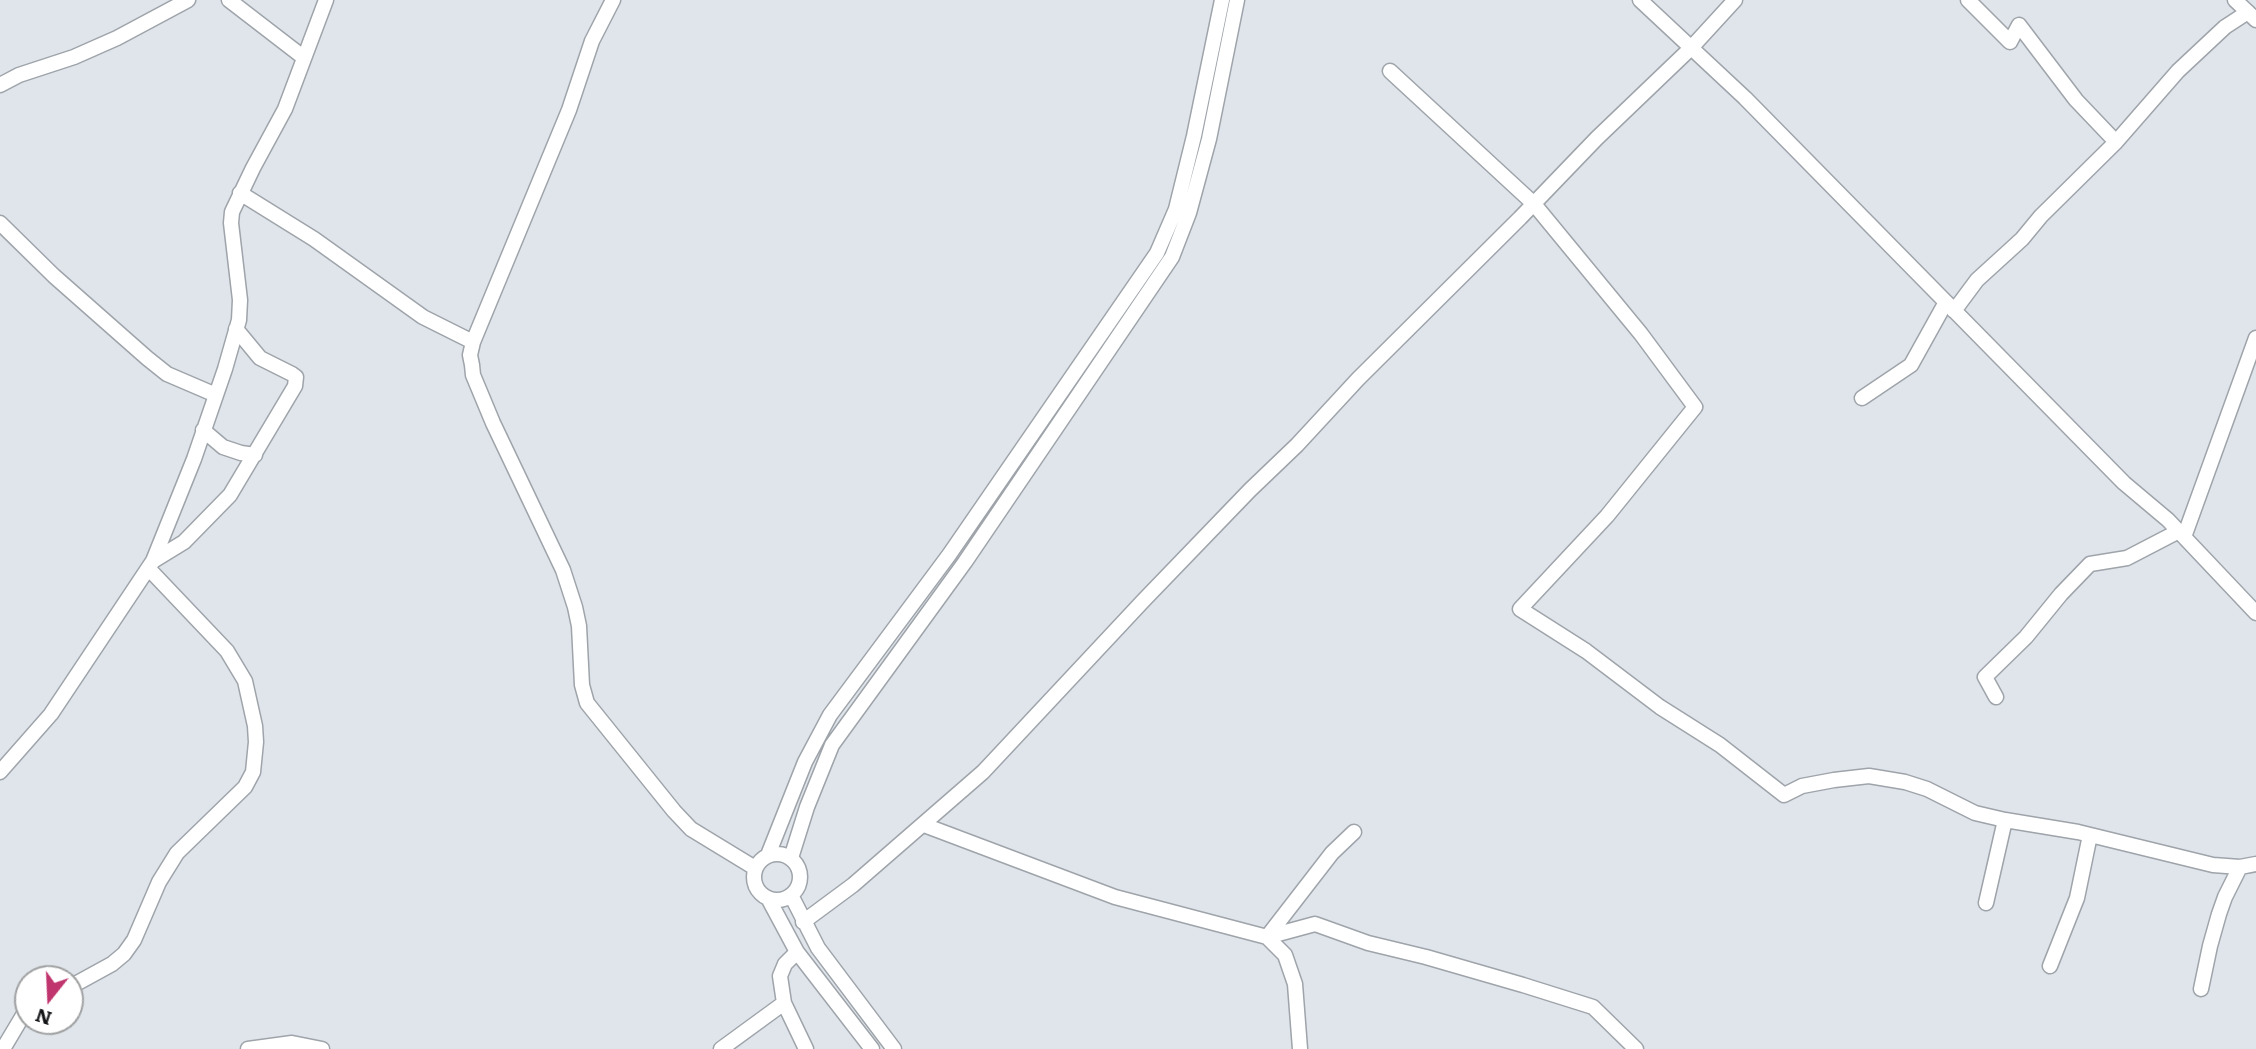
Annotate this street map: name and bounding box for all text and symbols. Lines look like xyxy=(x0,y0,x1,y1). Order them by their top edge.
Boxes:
north arrow xyxy=(14,965,84,1035)
text: N xyxy=(31,1002,55,1034)

